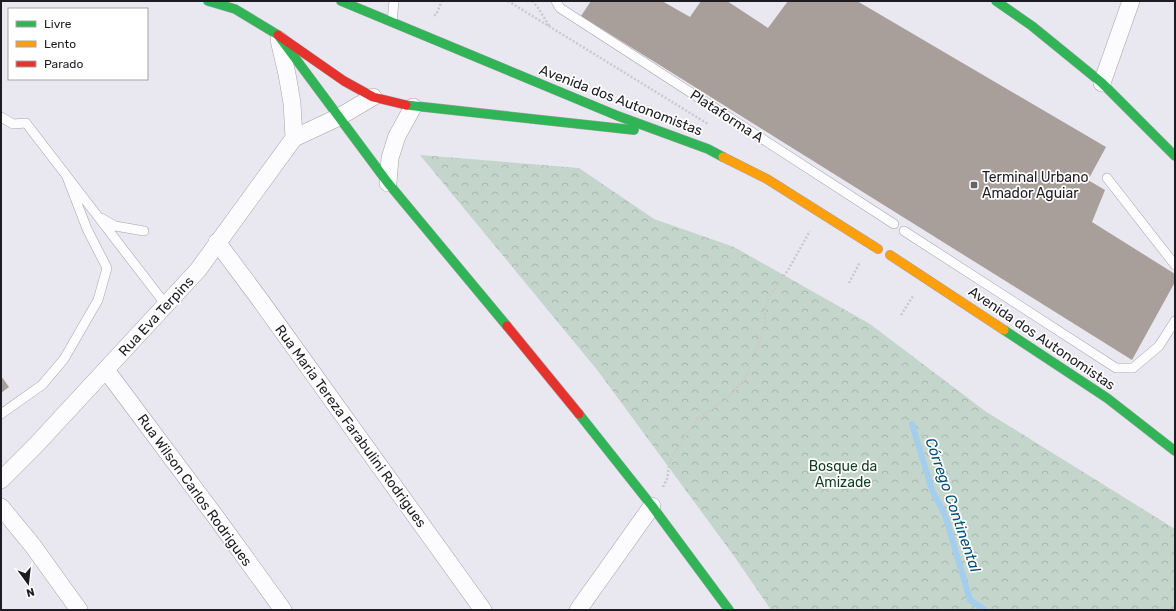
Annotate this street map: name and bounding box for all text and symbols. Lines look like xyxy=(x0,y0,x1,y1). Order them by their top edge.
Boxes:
legend xyxy=(8,8,148,80)
text: Livre xyxy=(44,17,72,31)
text: Lento xyxy=(44,37,76,51)
text: Parado xyxy=(44,57,83,71)
street label: Avenida dos Autonomistas xyxy=(537,61,705,139)
street label: Plataforma A xyxy=(687,86,767,147)
place label: Terminal Urbano Amador Aguiar xyxy=(982,169,1089,202)
marker: Terminal Urbano Amador Aguiar xyxy=(969,180,979,190)
street label: Rua Eva Terpins xyxy=(115,273,198,360)
street label: Avenida dos Autonomistas xyxy=(965,283,1118,394)
street label: Rua Maria Tereza Farabulini Rodrigues xyxy=(271,322,430,531)
street label: Rua Wilson Carlos Rodrigues xyxy=(134,411,256,570)
water label: Córrego Continental xyxy=(922,435,985,575)
park label: Bosque da Amizade xyxy=(809,458,877,491)
north arrow xyxy=(8,563,48,603)
text: N xyxy=(25,585,36,600)

